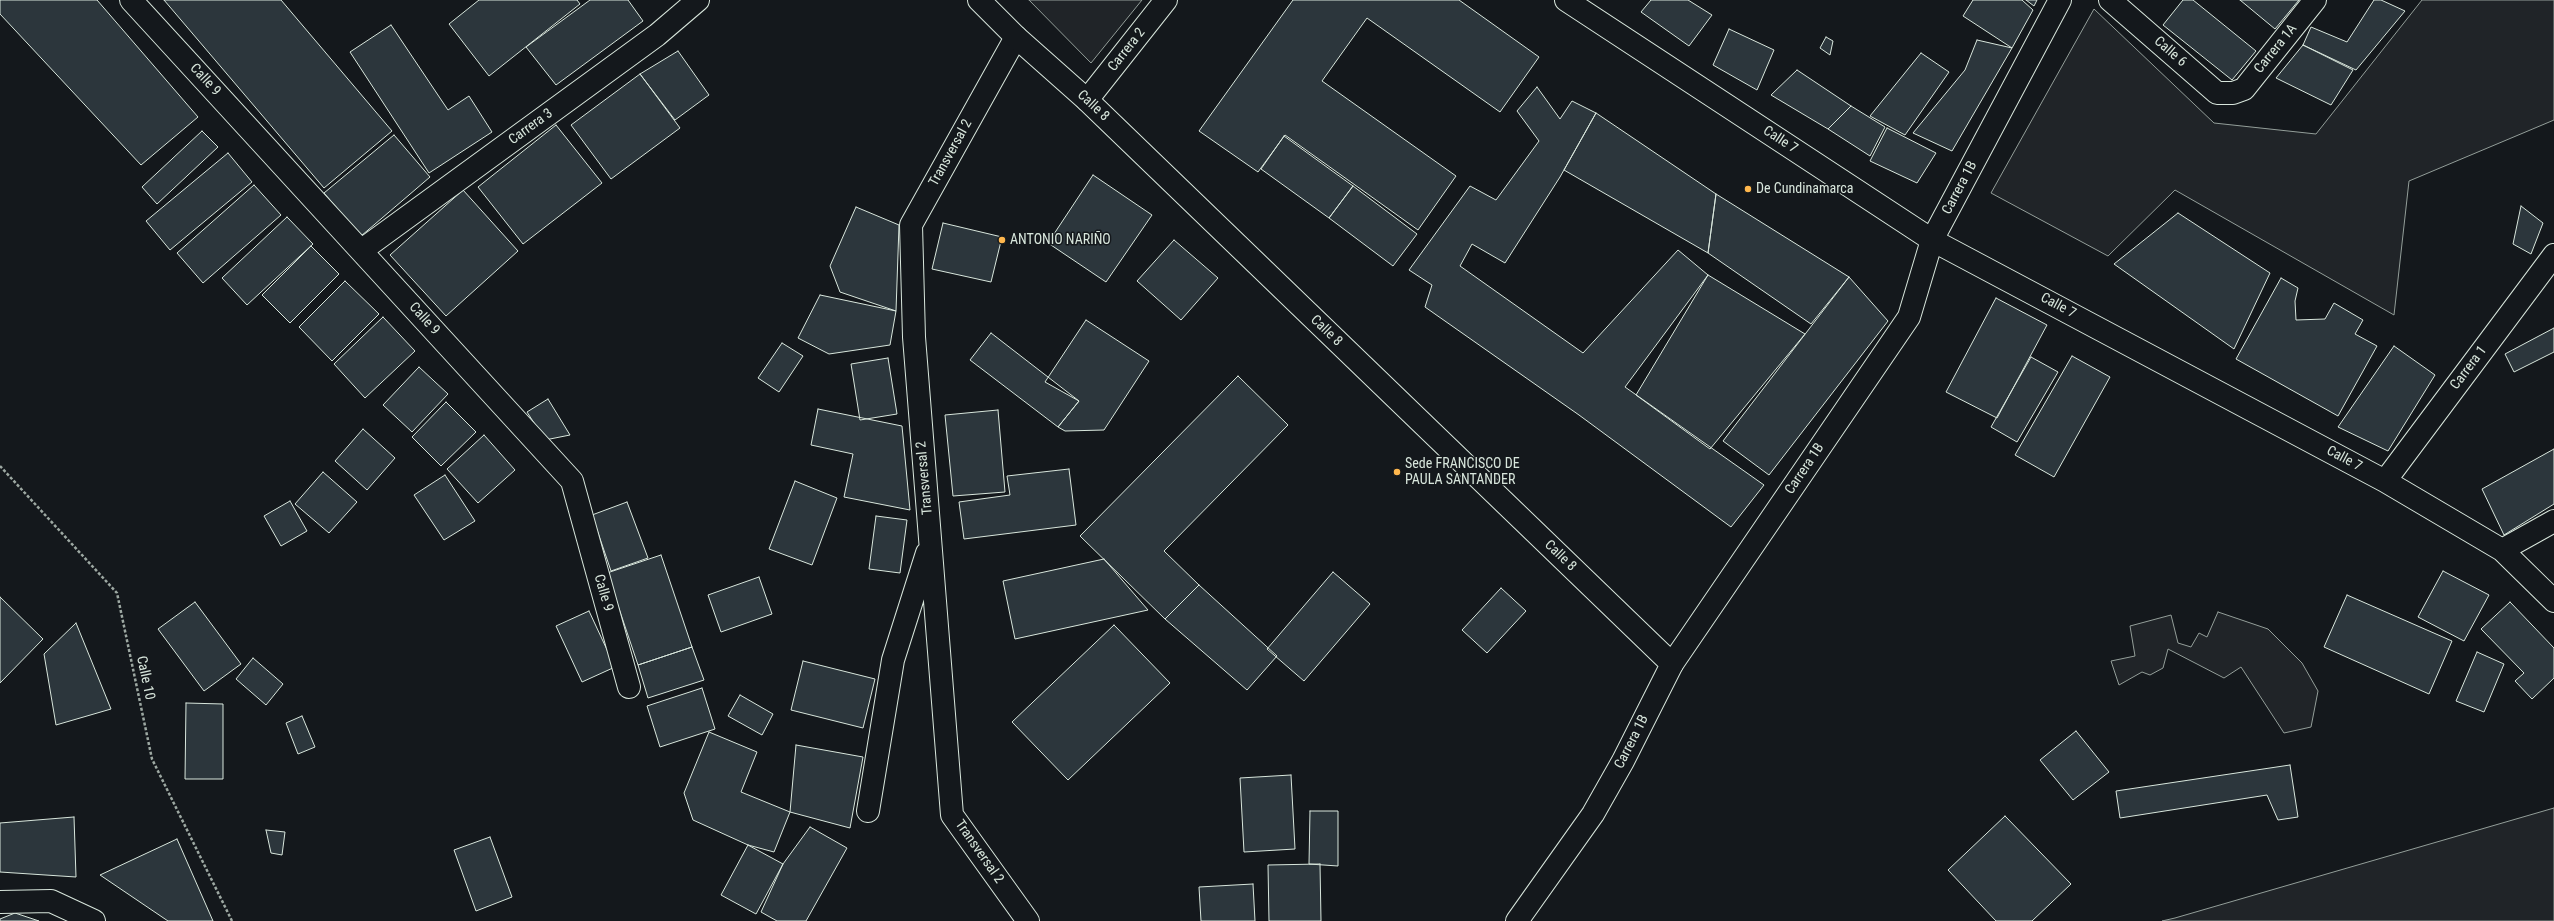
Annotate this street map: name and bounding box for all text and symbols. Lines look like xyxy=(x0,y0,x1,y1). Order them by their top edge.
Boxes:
street label: Carrera 1A xyxy=(2251,21,2301,77)
street label: Carrera 2 xyxy=(1105,25,1149,75)
street label: Calle 6 xyxy=(2150,33,2190,71)
street label: Calle 9 xyxy=(186,60,224,100)
street label: Calle 8 xyxy=(1073,87,1113,125)
street label: Carrera 3 xyxy=(506,105,556,149)
street label: Transversal 2 xyxy=(926,117,976,189)
street label: Calle 7 xyxy=(1760,123,1800,157)
street label: Carrera 1B xyxy=(1939,158,1981,218)
place label: De Cundinamarca xyxy=(1756,181,1853,197)
marker: De Cundinamarca xyxy=(1743,184,1753,194)
place label: ANTONIO NARIÑO xyxy=(1010,232,1111,248)
marker: ANTONIO NARIÑO xyxy=(997,235,1007,245)
street label: Calle 7 xyxy=(2037,290,2079,322)
street label: Calle 9 xyxy=(405,299,443,339)
street label: Calle 8 xyxy=(1307,312,1345,350)
street label: Carrera 1 xyxy=(2447,343,2491,393)
street label: Carrera 1B xyxy=(1782,440,1828,498)
street label: Transversal 2 xyxy=(913,441,937,515)
street label: Calle 7 xyxy=(2323,443,2365,475)
place label: Sede FRANCISCO DE PAULA SANTANDER xyxy=(1405,456,1520,488)
marker: Sede FRANCISCO DE PAULA SANTANDER xyxy=(1392,467,1402,477)
street label: Calle 8 xyxy=(1541,537,1579,575)
street label: Calle 9 xyxy=(590,573,616,613)
street label: Calle 10 xyxy=(132,654,158,702)
street label: Carrera 1B xyxy=(1611,712,1653,772)
street label: Transversal 2 xyxy=(951,817,1007,887)

